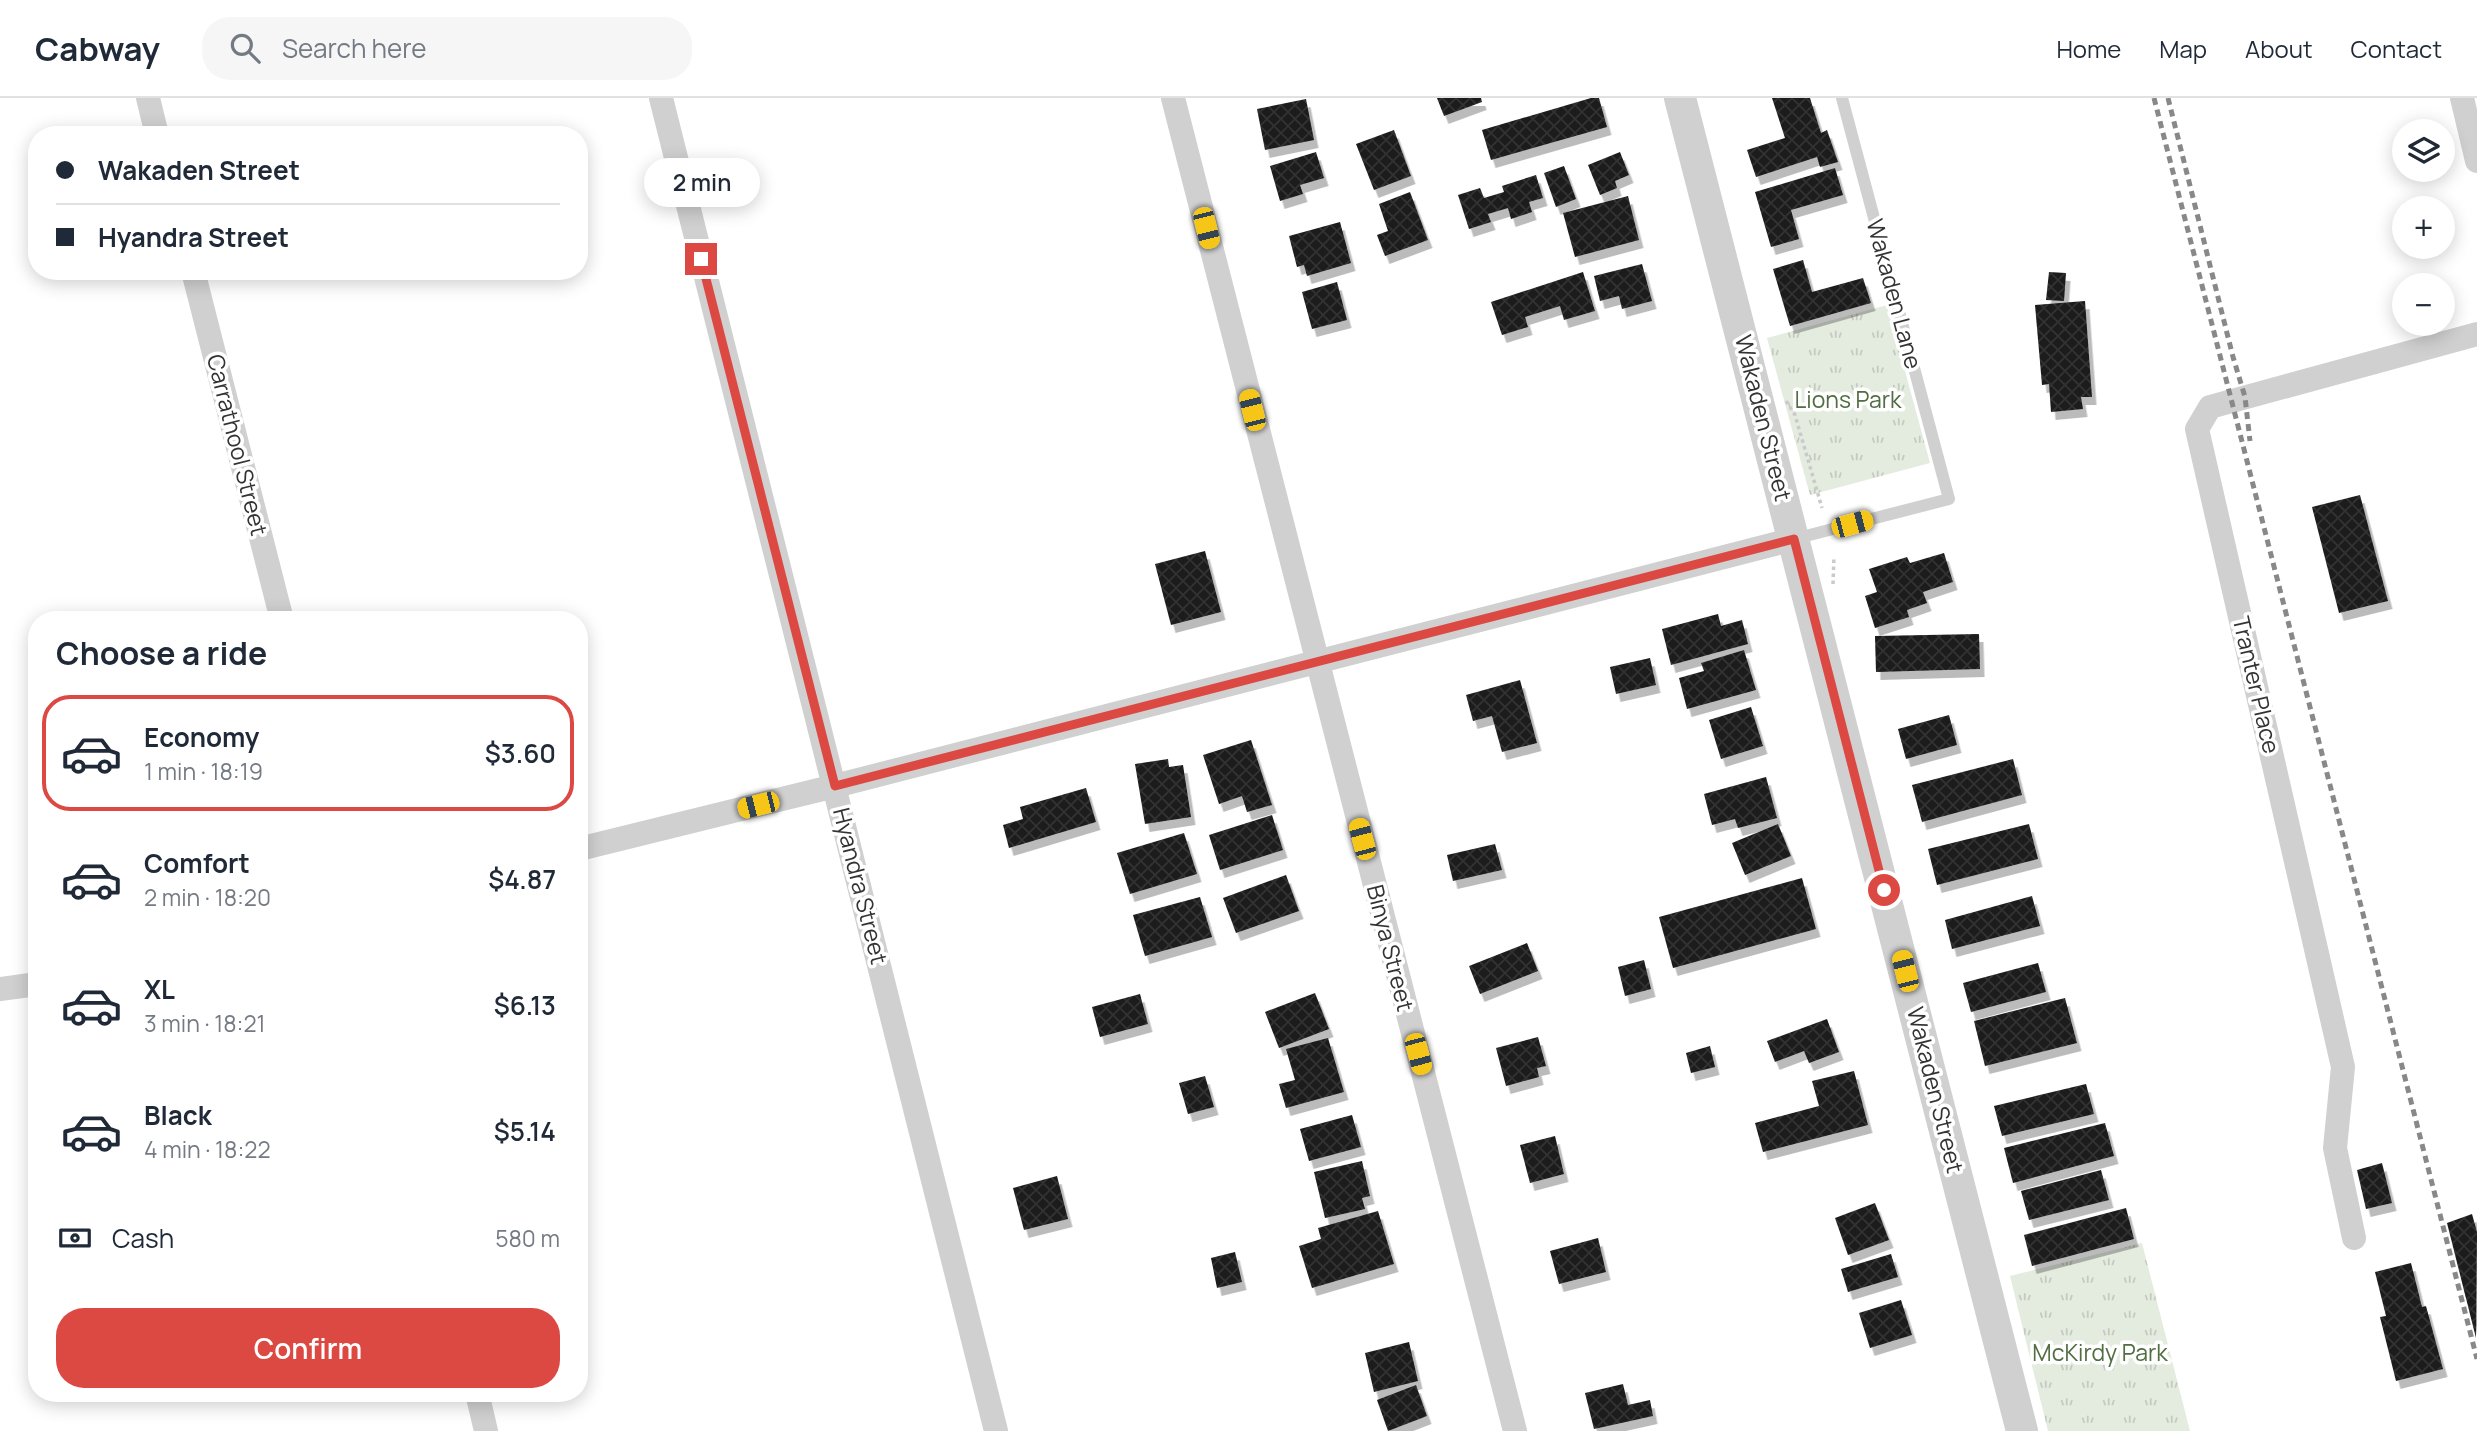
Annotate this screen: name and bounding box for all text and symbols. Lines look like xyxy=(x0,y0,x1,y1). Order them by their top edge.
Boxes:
search box xyxy=(202,17,692,80)
text: Cabway xyxy=(35,26,160,71)
icon: search xyxy=(226,29,264,67)
text: Search here xyxy=(282,30,427,66)
text: Home xyxy=(2056,32,2121,65)
text: Map xyxy=(2159,32,2207,65)
text: About xyxy=(2245,32,2313,65)
text: Contact xyxy=(2351,32,2442,65)
map controls xyxy=(2392,119,2455,336)
button: layers xyxy=(2392,119,2455,182)
text: Wakaden Street xyxy=(98,152,300,188)
callout: 2 min xyxy=(643,158,759,206)
text: 2 min xyxy=(673,166,731,198)
button: + xyxy=(2392,196,2455,259)
car xyxy=(1191,205,1222,251)
street label: Wakaden Lane xyxy=(1860,215,1930,372)
text: Hyandra Street xyxy=(98,219,289,255)
route end xyxy=(685,243,717,275)
button: − xyxy=(2392,273,2455,336)
street label: Wakaden Street xyxy=(1728,331,1800,504)
street label: Carrathool Street xyxy=(200,351,276,539)
park label: Lions Park xyxy=(1795,383,1902,415)
car xyxy=(1237,387,1268,433)
car xyxy=(1829,508,1876,540)
street label: Tranter Place xyxy=(2226,613,2288,756)
text: Choose a ride xyxy=(56,631,267,675)
text: Economy xyxy=(144,719,259,755)
icon: car xyxy=(60,722,123,785)
text: $3.60 xyxy=(485,735,556,771)
text: 1 min · 18:19 xyxy=(144,755,263,787)
car xyxy=(736,790,781,820)
street label: Hyandra Street xyxy=(826,804,896,967)
car xyxy=(1347,816,1378,862)
text: Comfort xyxy=(144,845,250,881)
icon: car xyxy=(60,848,123,911)
text: $4.87 xyxy=(488,861,556,897)
route start xyxy=(1868,874,1900,906)
text: 2 min · 18:20 xyxy=(144,881,271,913)
street label: Binya Street xyxy=(1360,881,1422,1014)
car xyxy=(1890,948,1921,994)
text: XL xyxy=(144,971,175,1007)
icon: car xyxy=(60,974,123,1037)
text: $6.13 xyxy=(494,987,556,1023)
street label: Wakaden Street xyxy=(1900,1003,1972,1176)
text: 3 min · 18:21 xyxy=(144,1007,266,1039)
car xyxy=(1403,1031,1434,1077)
text: Black xyxy=(144,1097,212,1133)
icon: car xyxy=(60,1100,123,1163)
text: $5.14 xyxy=(494,1113,556,1149)
text: 4 min · 18:22 xyxy=(144,1133,271,1165)
icon: cash xyxy=(56,1219,94,1257)
text: Cash xyxy=(112,1220,174,1256)
text: 580 m xyxy=(495,1222,560,1254)
button: Confirm xyxy=(56,1308,560,1388)
park label: McKirdy Park xyxy=(2032,1336,2168,1368)

